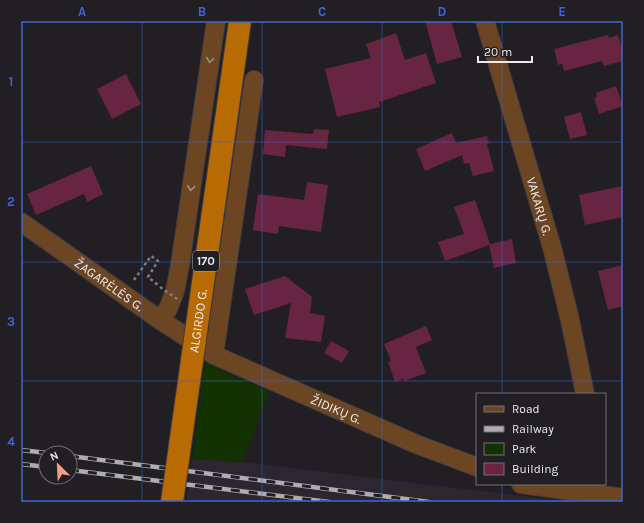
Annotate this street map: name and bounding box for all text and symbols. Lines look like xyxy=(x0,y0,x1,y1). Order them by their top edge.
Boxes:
text: A xyxy=(78,4,86,19)
text: B xyxy=(198,4,206,19)
text: C xyxy=(318,4,326,19)
text: D xyxy=(438,4,447,19)
text: E xyxy=(558,4,566,19)
scale bar xyxy=(478,38,532,64)
text: 20 m xyxy=(484,45,512,59)
one-way arrow xyxy=(206,57,215,63)
text: 1 xyxy=(9,74,13,89)
street label: VAKARŲ G. xyxy=(524,175,555,237)
one-way arrow xyxy=(188,185,196,191)
text: 2 xyxy=(7,194,15,209)
road number: 170 xyxy=(193,251,219,271)
street label: ŽAGARĖLĖS G. xyxy=(72,254,147,314)
street label: ALGIRDO G. xyxy=(186,288,210,354)
text: 3 xyxy=(7,314,15,329)
street label: ŽIDIKŲ G. xyxy=(309,390,364,427)
legend xyxy=(476,393,606,485)
text: Road xyxy=(512,402,540,416)
text: Railway xyxy=(512,422,554,436)
text: 4 xyxy=(7,434,15,449)
text: Park xyxy=(512,442,537,456)
north arrow xyxy=(38,445,78,485)
text: N xyxy=(48,449,60,464)
text: Building xyxy=(512,462,559,476)

